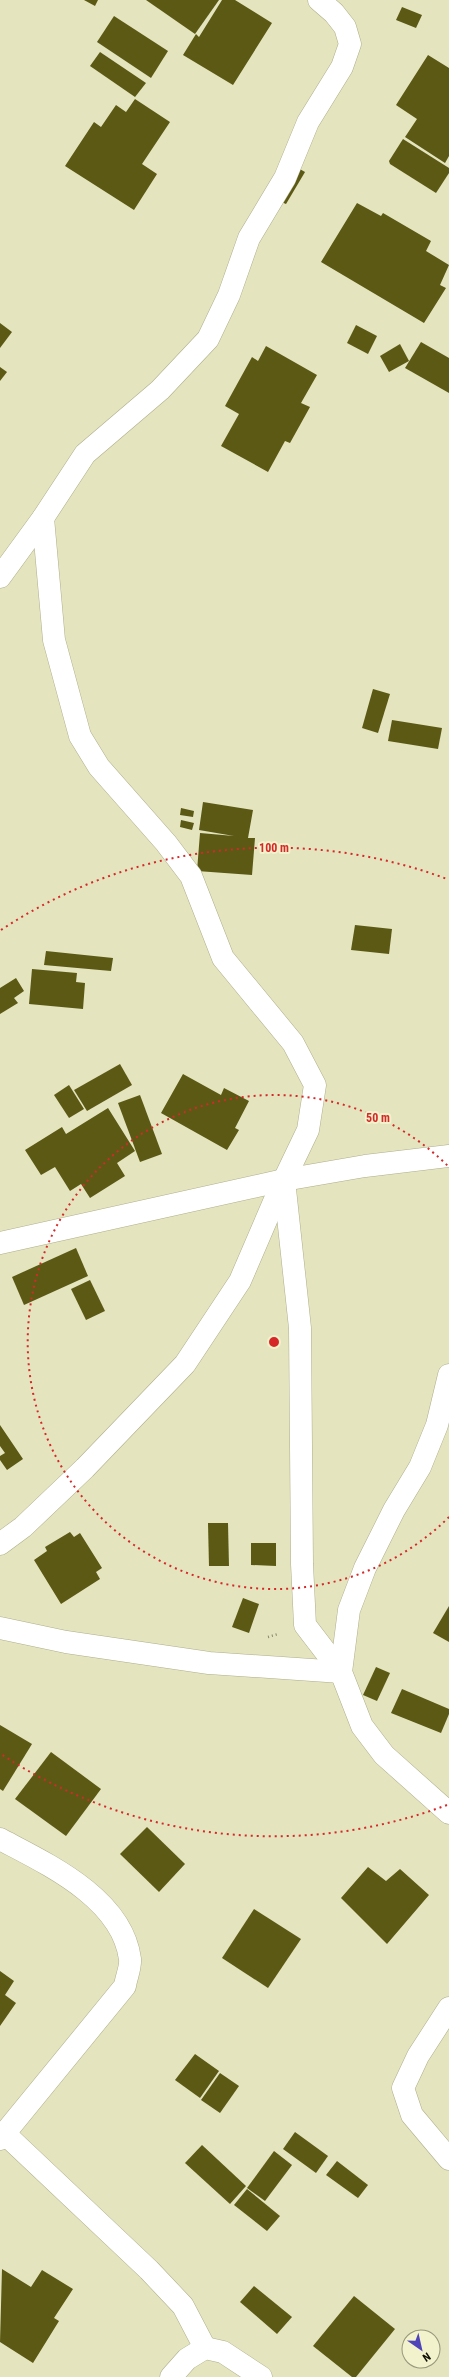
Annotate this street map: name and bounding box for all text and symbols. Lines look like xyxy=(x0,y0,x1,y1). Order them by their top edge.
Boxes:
text: 100 m xyxy=(259,841,289,855)
text: 50 m xyxy=(366,1111,390,1125)
centre of rings xyxy=(267,1335,281,1349)
north arrow xyxy=(401,2329,441,2369)
text: N xyxy=(420,2350,433,2364)

